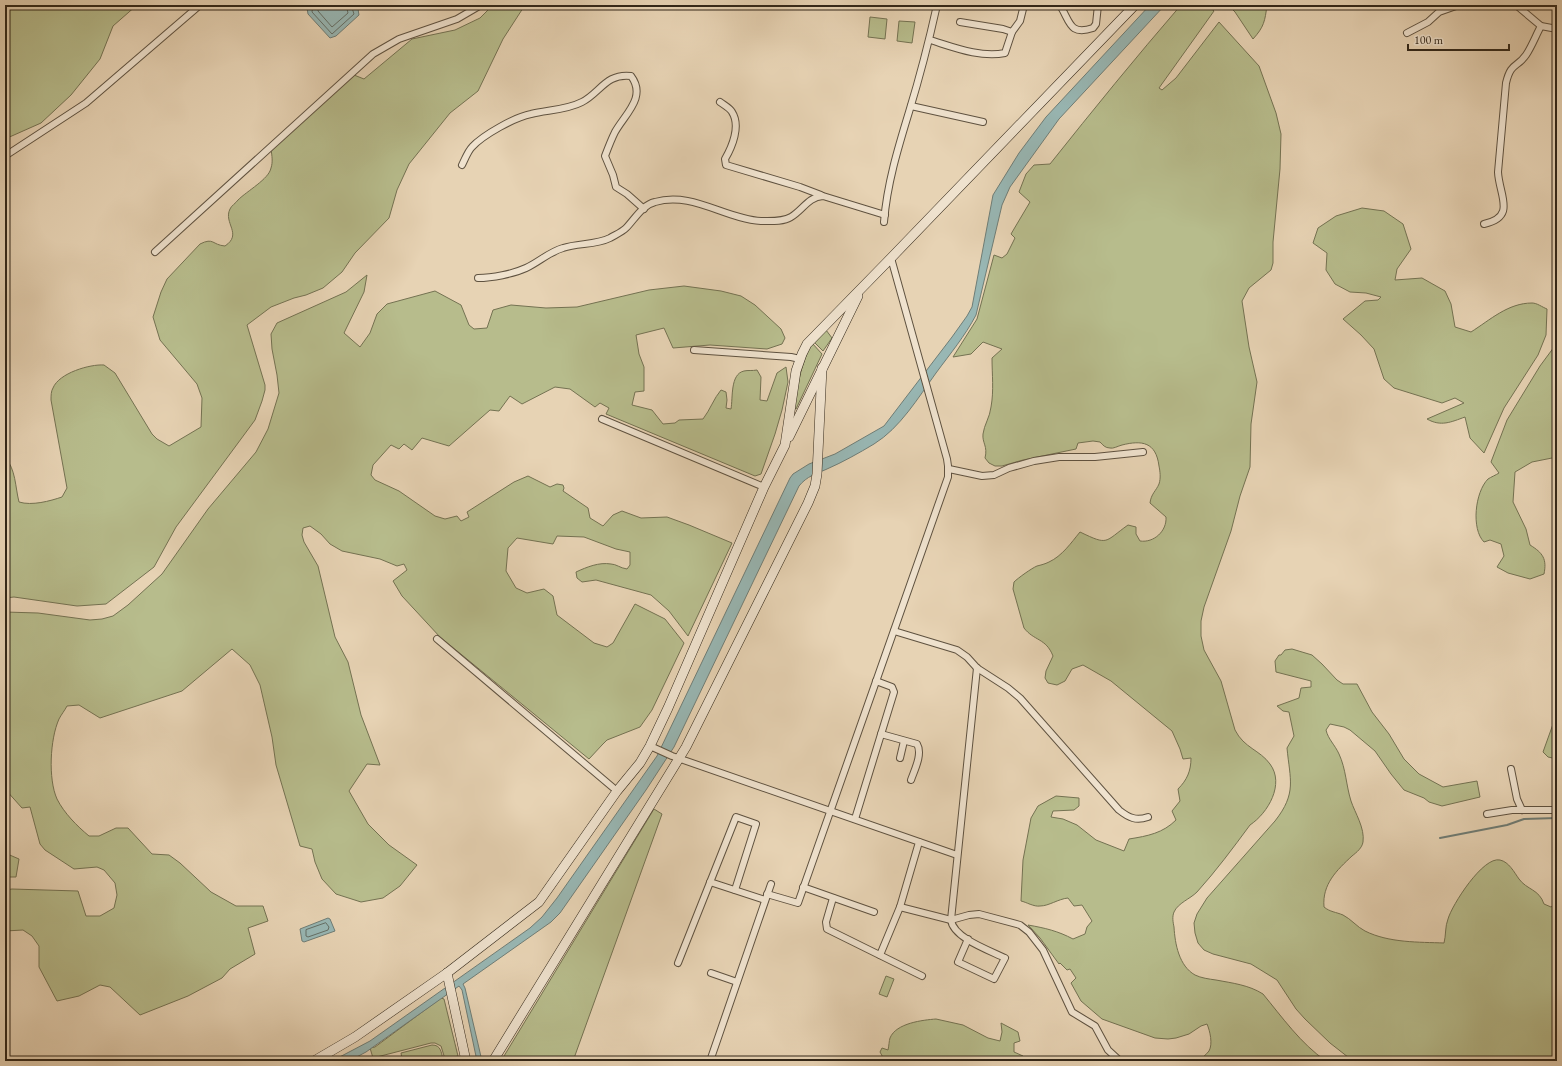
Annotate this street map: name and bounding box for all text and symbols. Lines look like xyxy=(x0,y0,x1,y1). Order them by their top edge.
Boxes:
scale bar xyxy=(1408,26,1509,52)
text: 100 m xyxy=(1414,32,1444,48)

